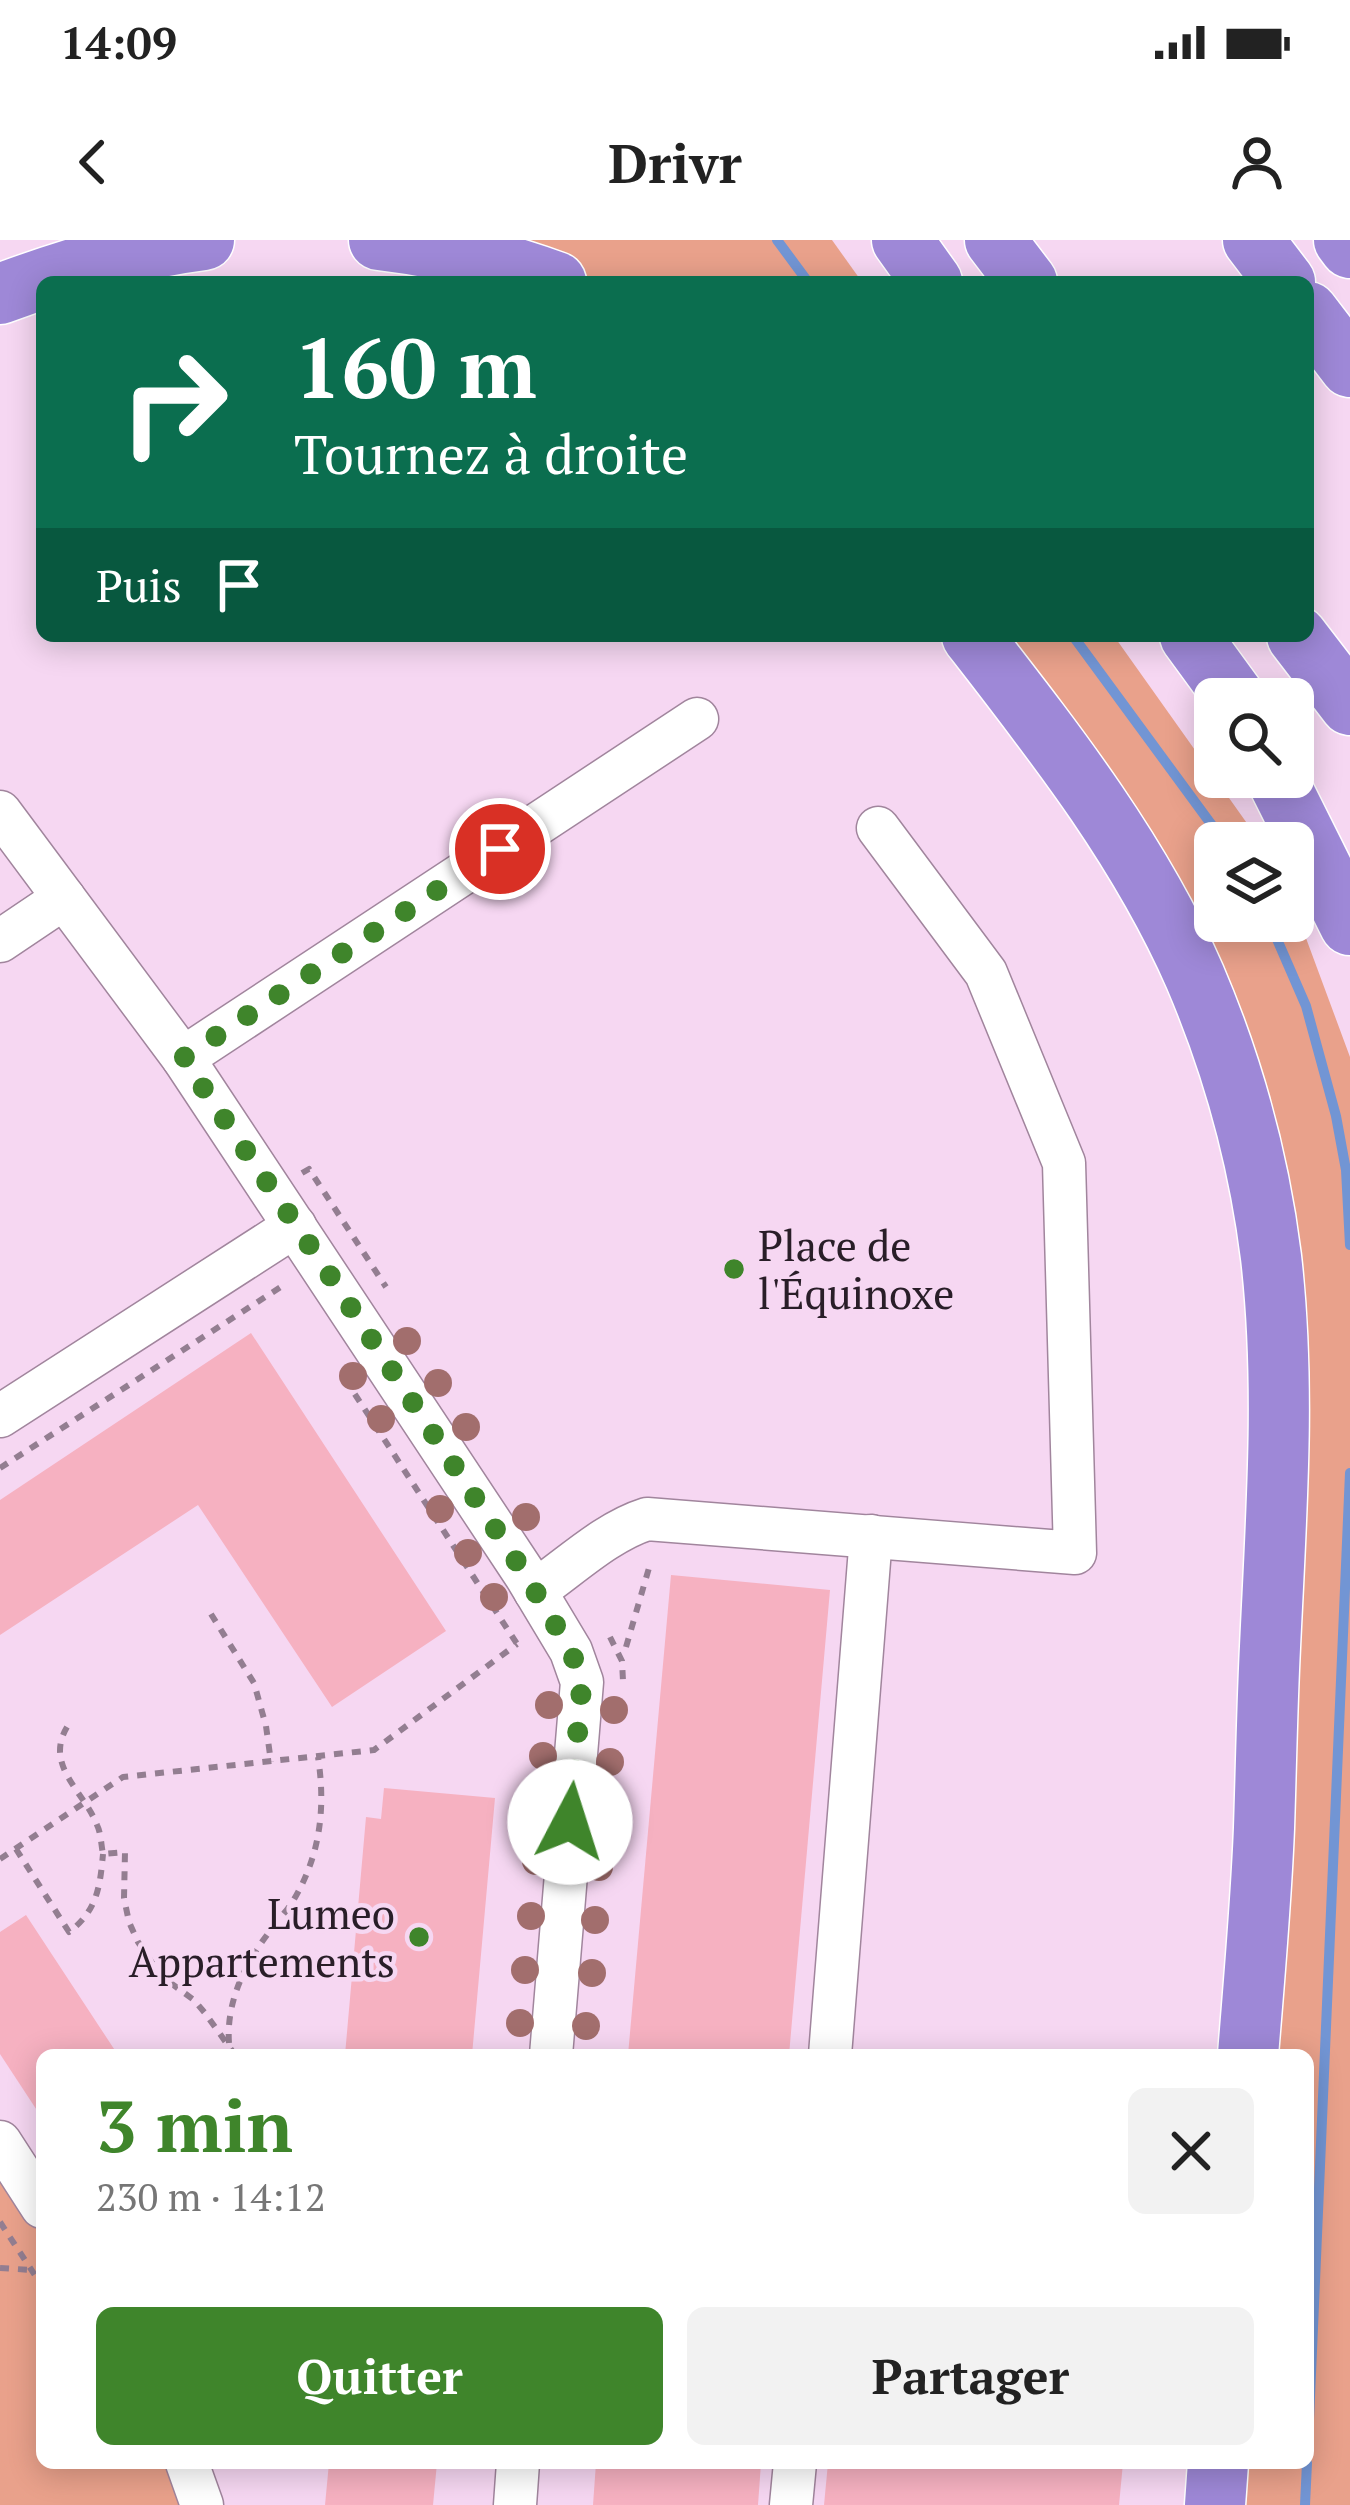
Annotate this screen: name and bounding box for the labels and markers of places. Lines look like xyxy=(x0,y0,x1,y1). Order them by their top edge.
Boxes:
pin xyxy=(449,798,551,900)
place label: Place de l'Équinoxe xyxy=(758,1217,954,1321)
marker: Place de l'Équinoxe xyxy=(721,1256,747,1282)
place label: Lumeo Appartements xyxy=(129,1885,395,1989)
marker: Lumeo Appartements xyxy=(406,1924,432,1950)

